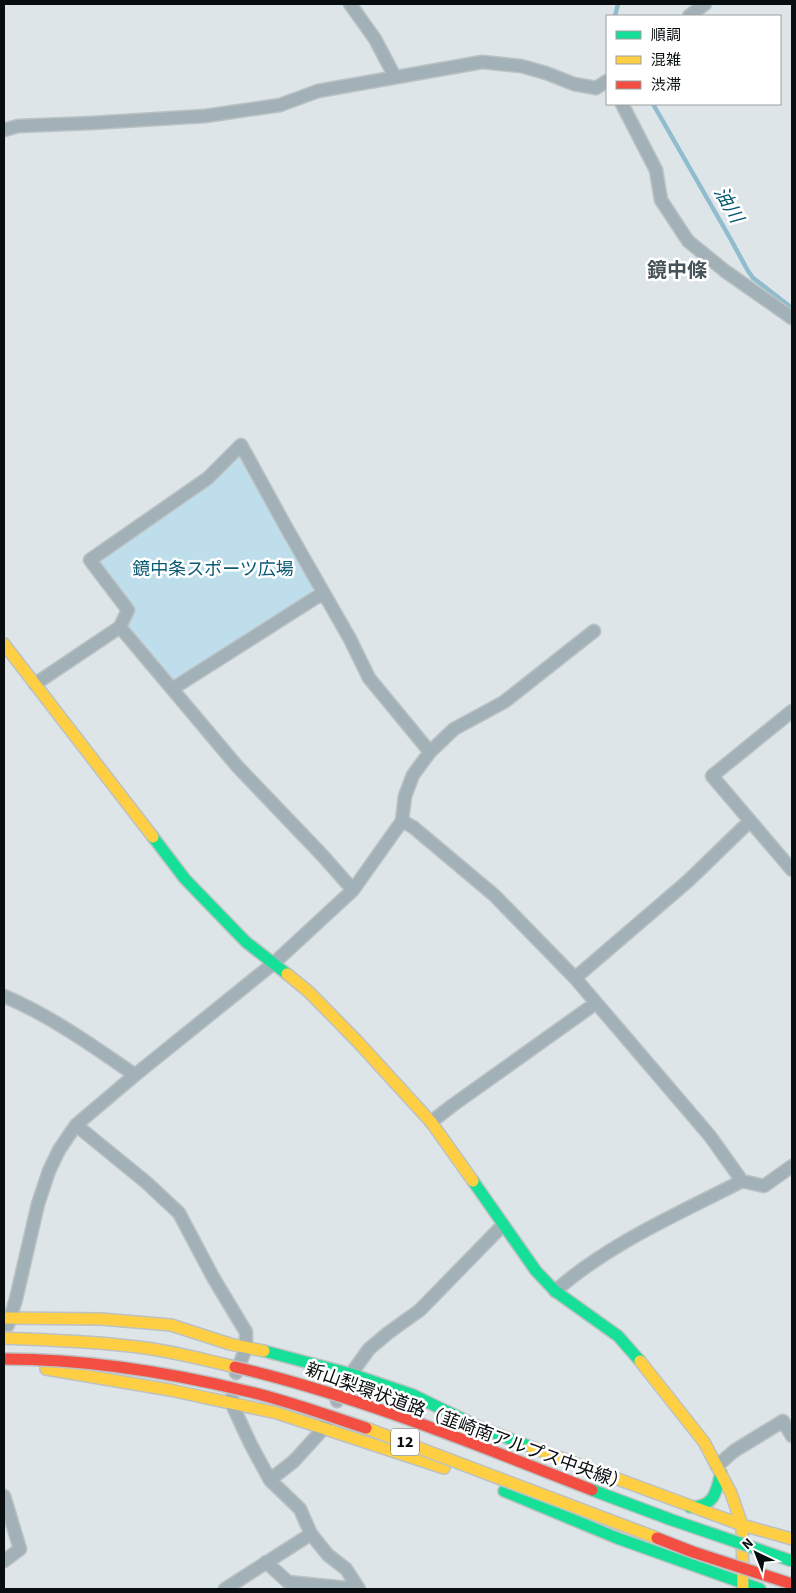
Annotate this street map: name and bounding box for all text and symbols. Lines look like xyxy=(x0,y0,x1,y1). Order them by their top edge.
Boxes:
legend xyxy=(606,15,781,105)
text: 順調 xyxy=(651,25,681,46)
text: 混雑 xyxy=(651,50,681,71)
text: 渋滞 xyxy=(651,75,681,96)
water label: 油川 xyxy=(707,182,750,230)
district label: 鏡中條 xyxy=(647,257,707,285)
park label: 鏡中条スポーツ広場 xyxy=(132,557,294,582)
street label: 新山梨環状道路（韮崎南アルプス中央線） xyxy=(302,1357,632,1497)
road number: 12 xyxy=(391,1428,419,1455)
north arrow xyxy=(731,1528,781,1578)
text: N xyxy=(738,1534,758,1555)

